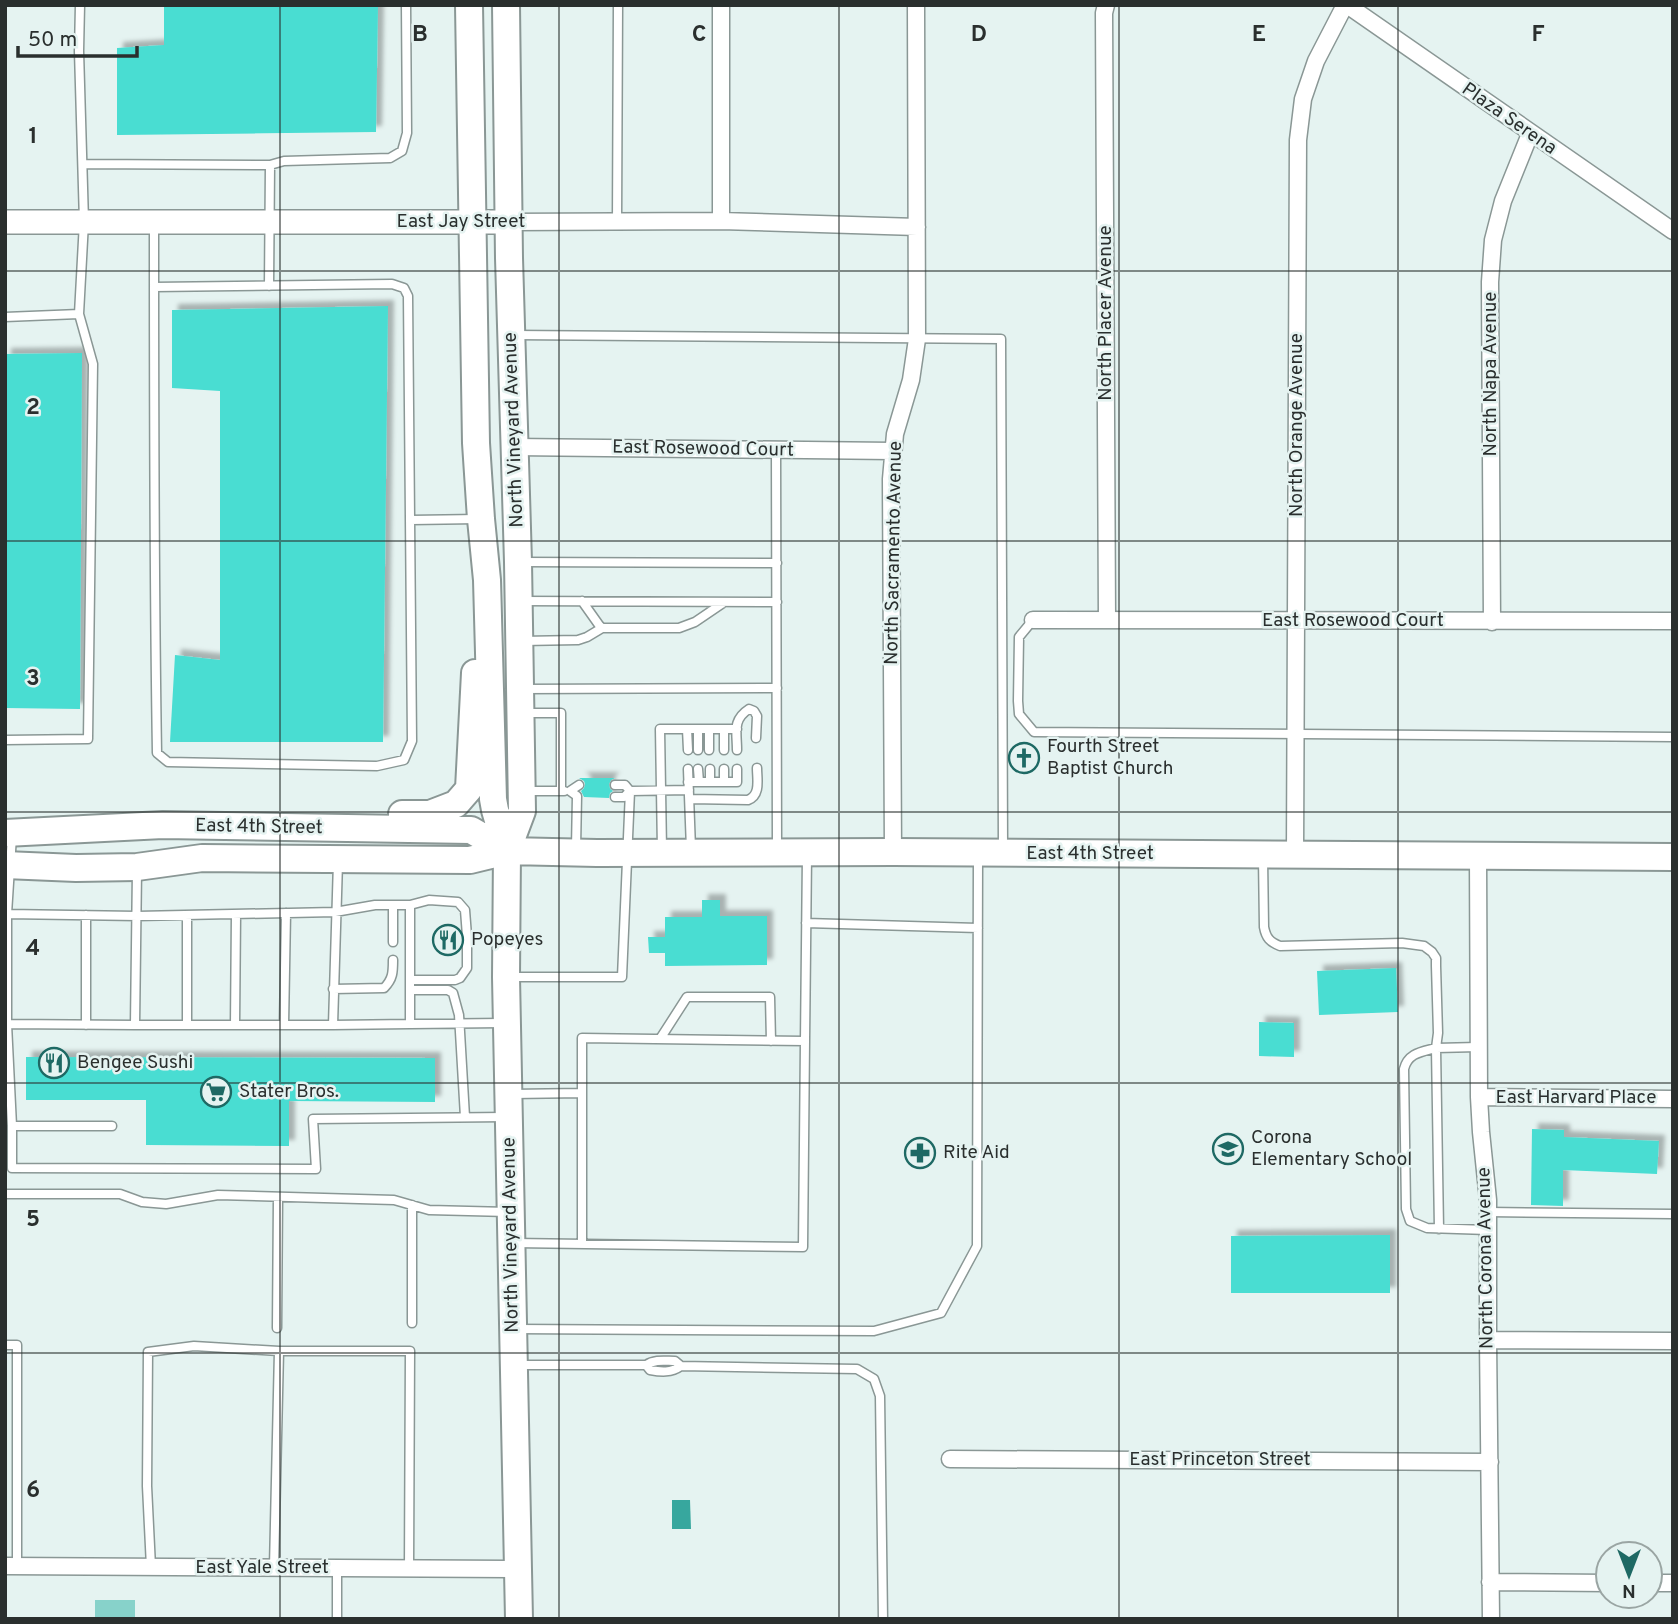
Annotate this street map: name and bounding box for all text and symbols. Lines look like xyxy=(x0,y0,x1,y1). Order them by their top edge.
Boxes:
scale bar xyxy=(18,14,136,58)
text: B xyxy=(412,21,428,50)
text: C xyxy=(692,21,706,50)
text: D xyxy=(971,21,987,50)
text: E xyxy=(1252,21,1266,50)
text: F xyxy=(1531,21,1545,50)
text: 50 m xyxy=(28,27,77,54)
street label: Plaza Serena xyxy=(1457,77,1561,161)
text: 1 xyxy=(28,123,38,152)
street label: East Jay Street xyxy=(397,210,525,234)
street label: North Placer Avenue xyxy=(1094,225,1118,401)
street label: North Napa Avenue xyxy=(1479,292,1503,456)
street label: North Vineyard Avenue xyxy=(499,332,529,528)
street label: North Orange Avenue xyxy=(1285,333,1309,517)
text: 2 xyxy=(26,394,40,423)
street label: East Rosewood Court xyxy=(612,435,794,463)
street label: North Sacramento Avenue xyxy=(880,441,908,665)
street label: East Rosewood Court xyxy=(1262,609,1444,633)
text: 3 xyxy=(26,665,40,694)
place label: Fourth Street Baptist Church xyxy=(1047,735,1173,781)
church icon: Fourth Street Baptist Church xyxy=(1007,741,1041,775)
street label: East 4th Street xyxy=(195,814,323,840)
street label: East 4th Street xyxy=(1026,842,1154,866)
restaurant icon: Popeyes xyxy=(431,923,465,957)
place label: Popeyes xyxy=(471,928,543,952)
text: 4 xyxy=(26,935,40,964)
restaurant icon: Bengee Sushi xyxy=(37,1046,71,1080)
place label: Bengee Sushi xyxy=(77,1051,193,1075)
supermarket icon: Stater Bros. xyxy=(199,1075,233,1109)
place label: Stater Bros. xyxy=(239,1080,339,1104)
street label: East Harvard Place xyxy=(1496,1086,1656,1110)
place label: Corona Elementary School xyxy=(1251,1126,1412,1172)
school or university icon: Corona Elementary School xyxy=(1211,1132,1245,1166)
pharmacy icon: Rite Aid xyxy=(903,1136,937,1170)
street label: North Vineyard Avenue xyxy=(497,1137,525,1333)
place label: Rite Aid xyxy=(943,1141,1010,1165)
street label: North Corona Avenue xyxy=(1472,1167,1500,1349)
text: 5 xyxy=(26,1206,40,1235)
street label: East Princeton Street xyxy=(1129,1448,1311,1472)
text: 6 xyxy=(26,1477,40,1506)
north arrow xyxy=(1594,1540,1664,1610)
street label: East Yale Street xyxy=(195,1556,329,1580)
text: N xyxy=(1622,1578,1636,1602)

